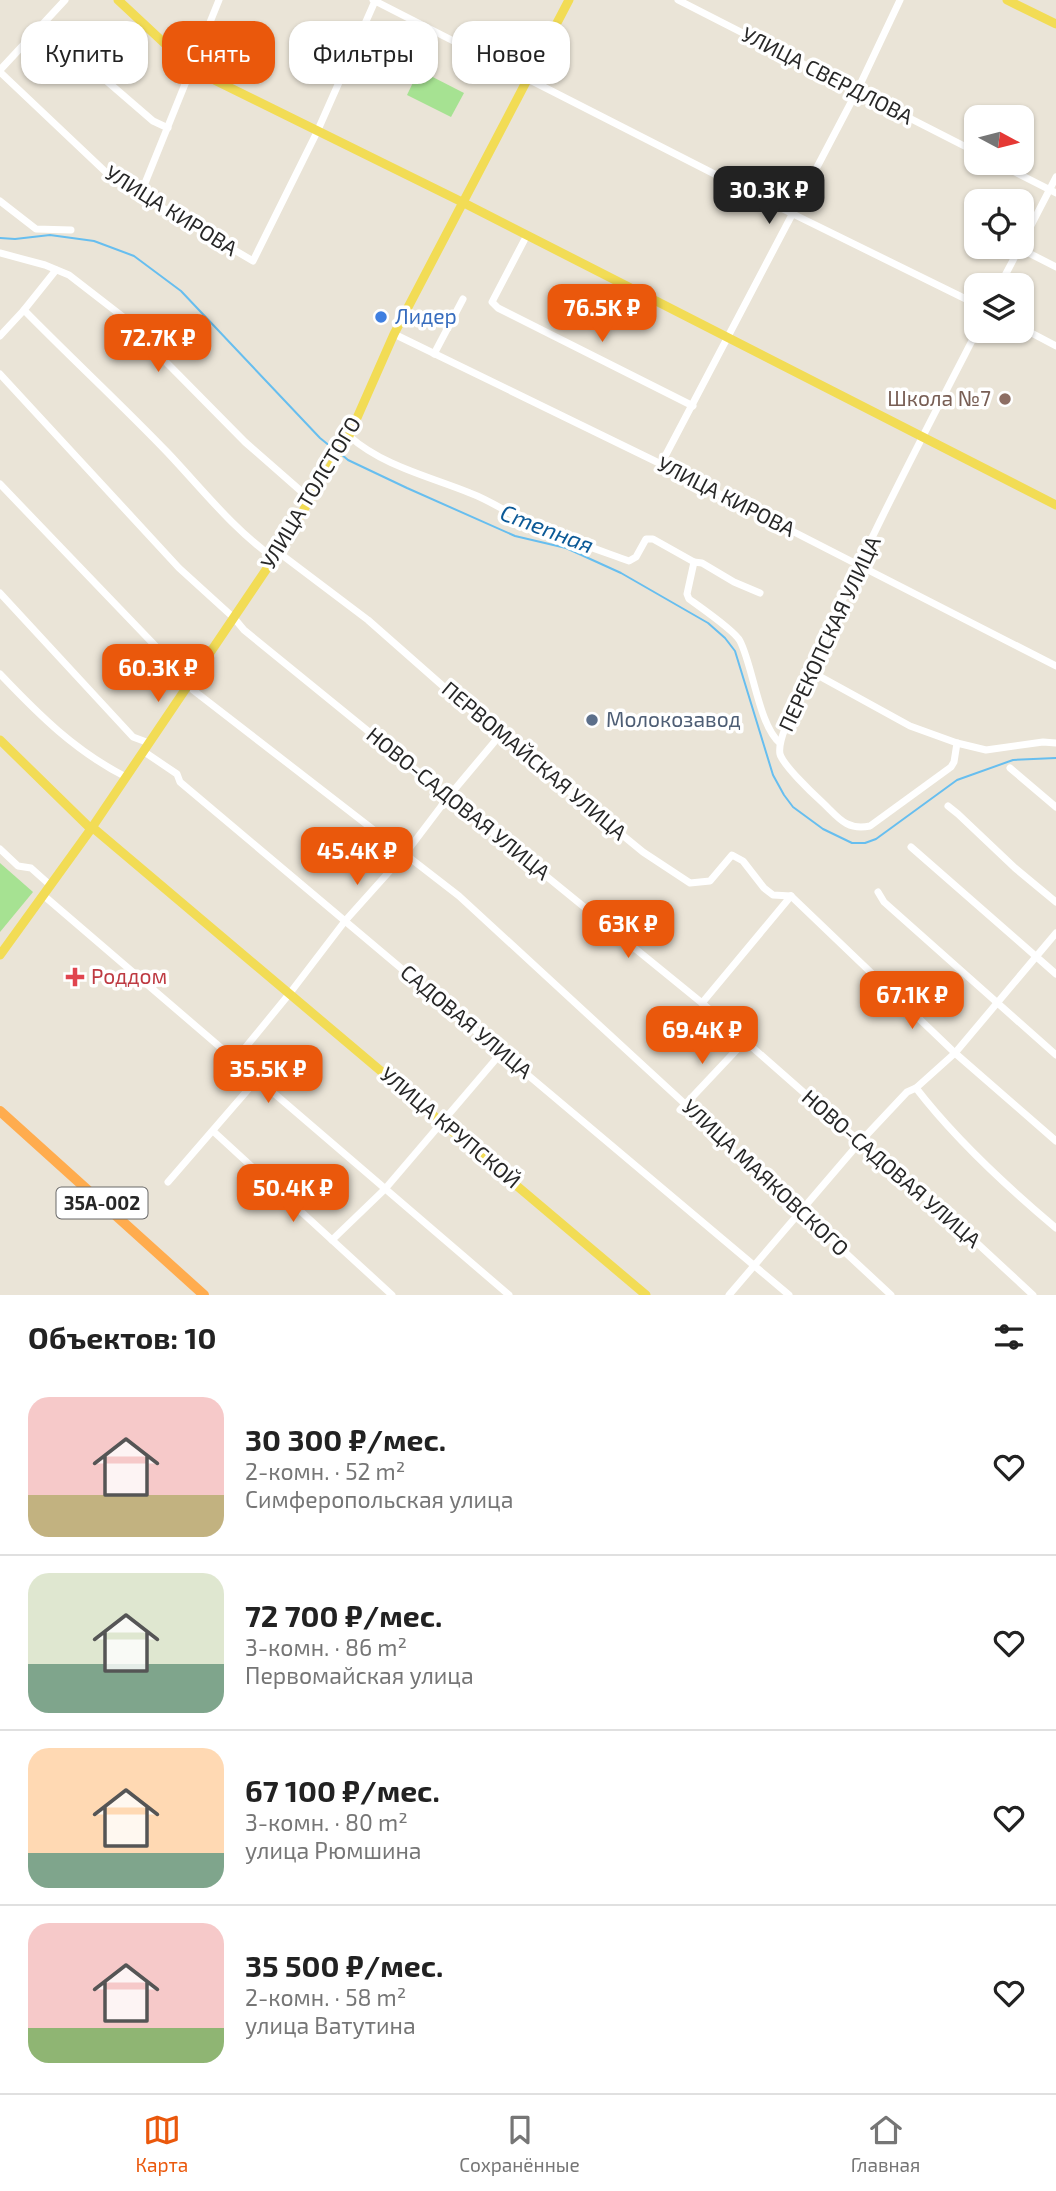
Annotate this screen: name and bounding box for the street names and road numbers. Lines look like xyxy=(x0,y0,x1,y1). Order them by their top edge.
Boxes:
street label: УЛИЦА СВЕРДЛОВА xyxy=(738,21,917,129)
street label: УЛИЦА КИРОВА xyxy=(101,159,242,260)
street label: УЛИЦА ТОЛСТОГО xyxy=(254,412,365,573)
street label: УЛИЦА КИРОВА xyxy=(654,450,800,541)
street label: ПЕРЕКОПСКАЯ УЛИЦА xyxy=(772,532,885,735)
street label: ПЕРВОМАЙСКАЯ УЛИЦА xyxy=(438,675,632,844)
street label: НОВО-САДОВАЯ УЛИЦА xyxy=(362,721,556,884)
street label: САДОВАЯ УЛИЦА xyxy=(396,959,538,1083)
street label: УЛИЦА КРУПСКОЙ xyxy=(376,1061,526,1193)
street label: НОВО-САДОВАЯ УЛИЦА xyxy=(798,1084,986,1252)
street label: УЛИЦА МАЯКОВСКОГО xyxy=(678,1093,854,1260)
road number: 35А-002 xyxy=(56,1188,148,1218)

